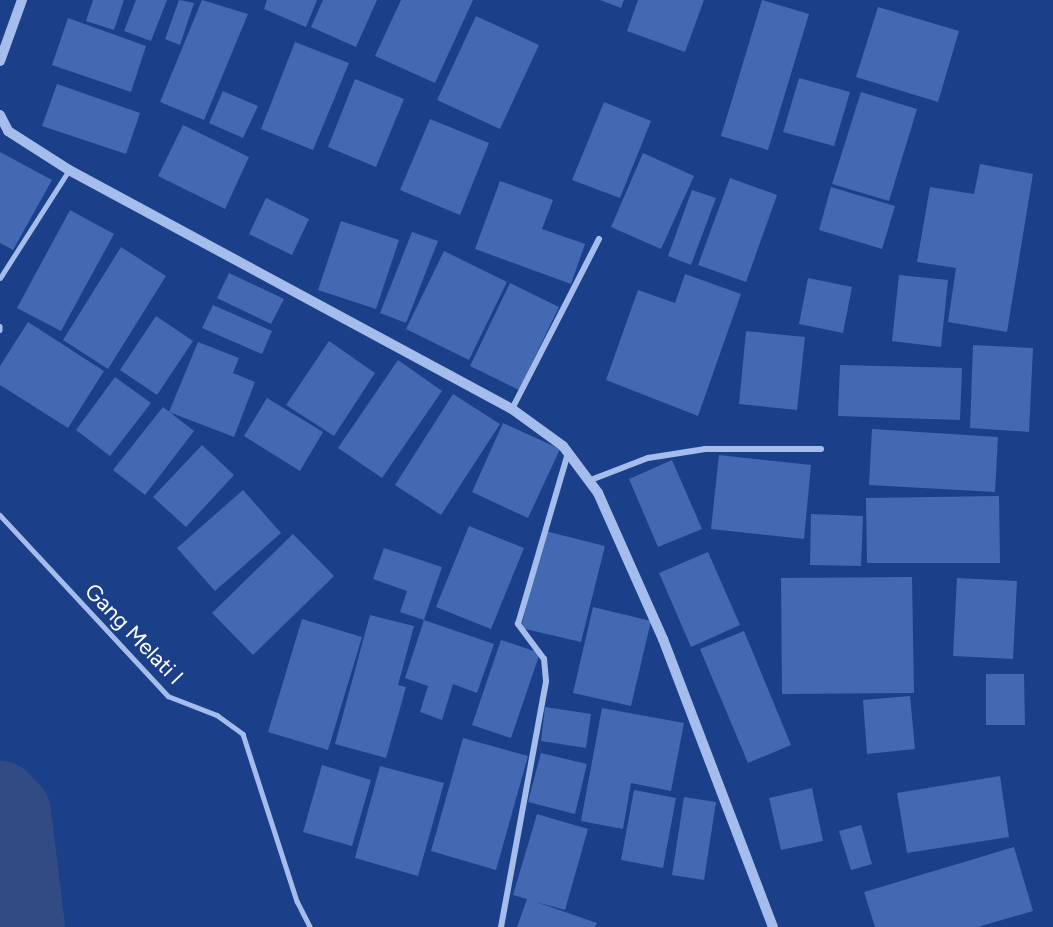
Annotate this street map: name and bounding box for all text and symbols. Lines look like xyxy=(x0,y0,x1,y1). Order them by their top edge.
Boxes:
street label: Gang Melati I xyxy=(79,578,189,690)

